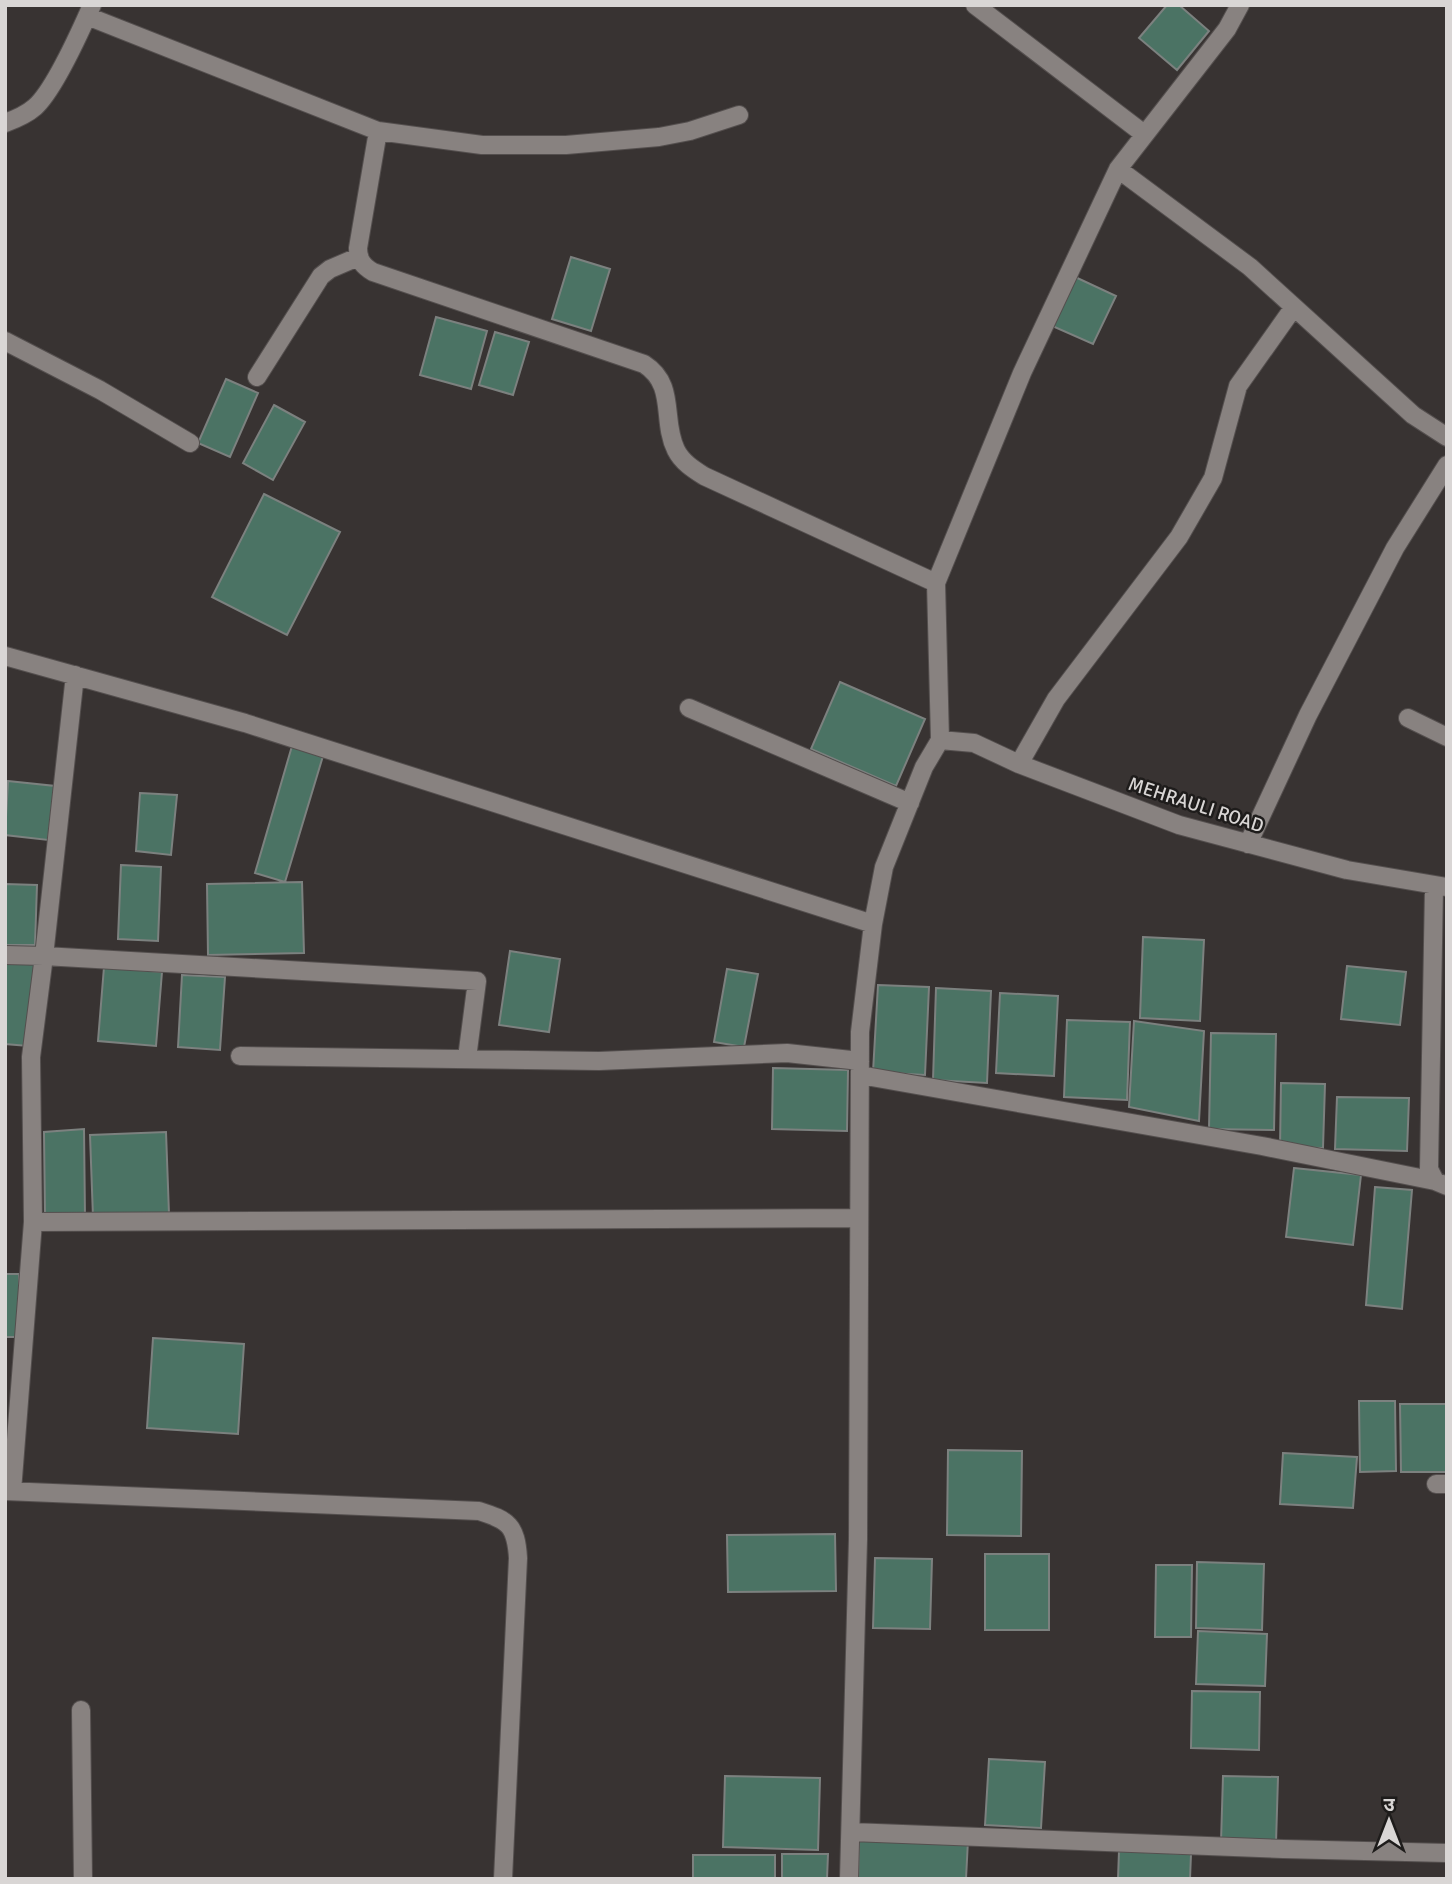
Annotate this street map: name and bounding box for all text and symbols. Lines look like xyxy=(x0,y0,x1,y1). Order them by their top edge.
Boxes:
street label: MEHRAULI ROAD xyxy=(1125,772,1267,838)
north arrow xyxy=(1354,1786,1424,1856)
text: उ xyxy=(1383,1793,1395,1817)

